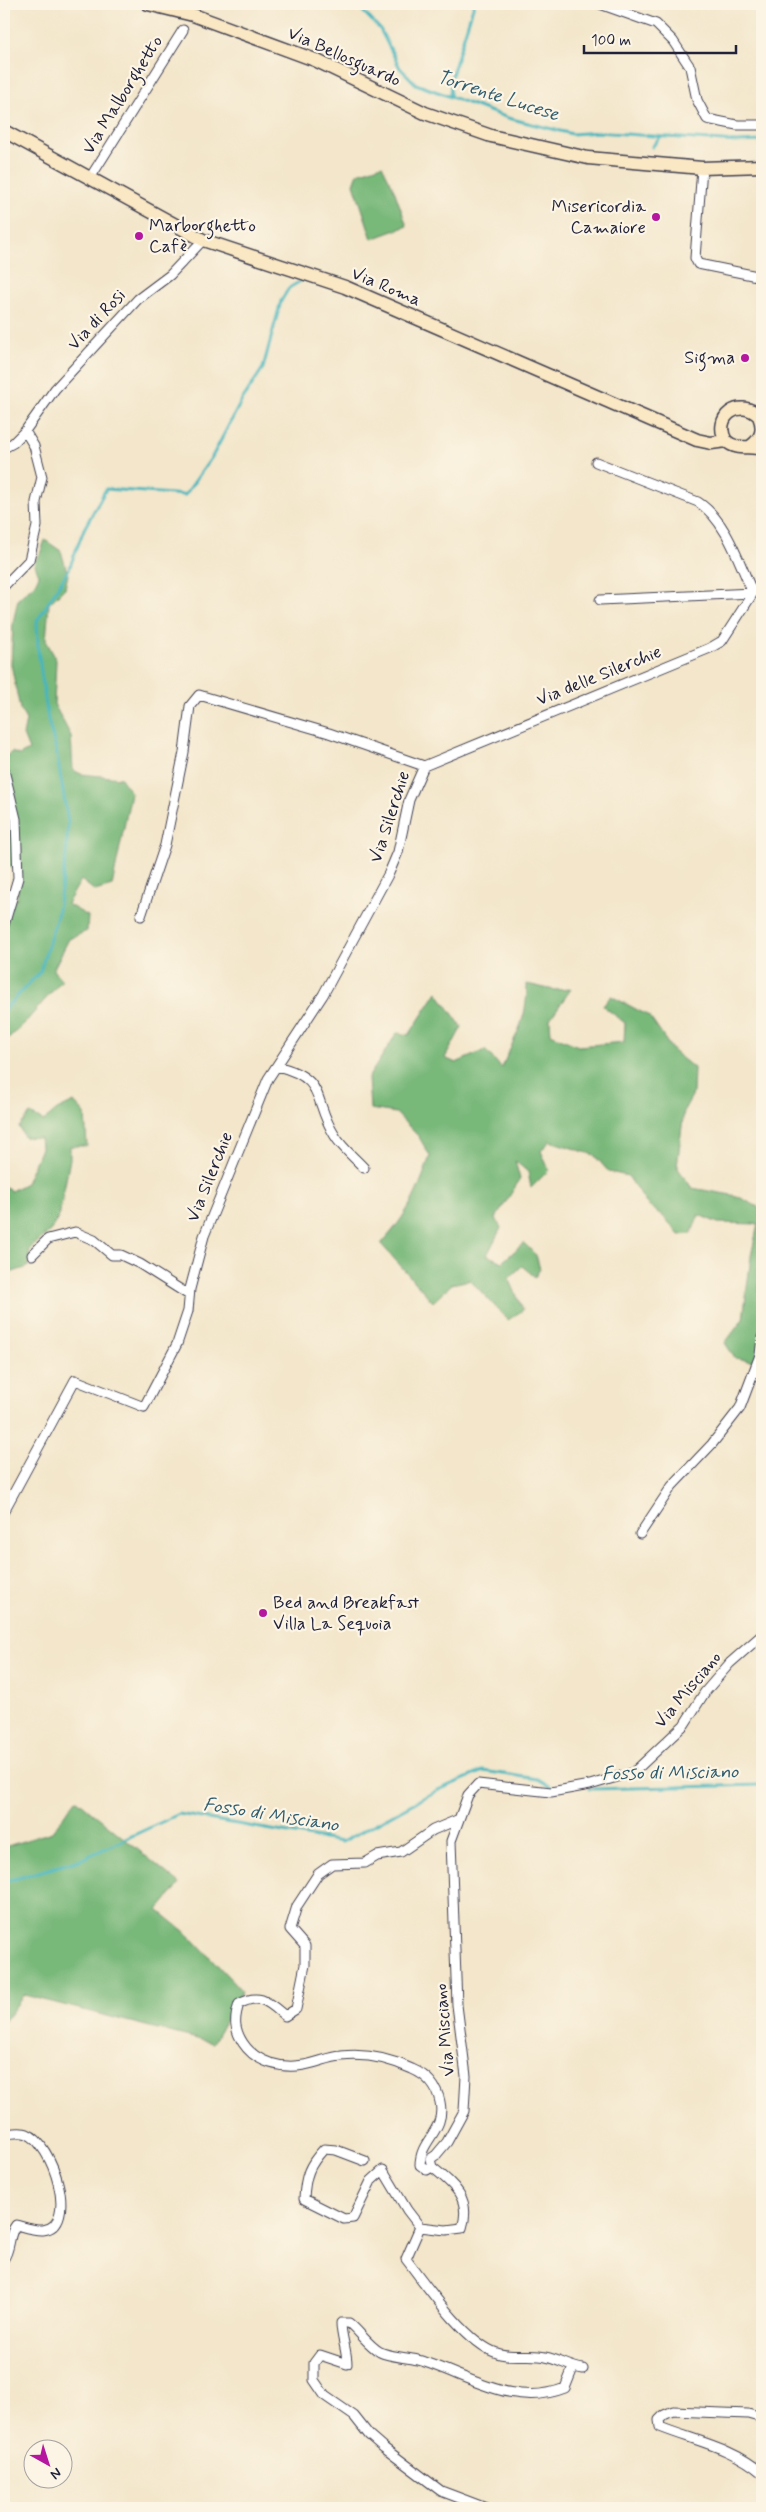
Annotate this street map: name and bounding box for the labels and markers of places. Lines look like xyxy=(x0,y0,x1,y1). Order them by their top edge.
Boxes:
place label: Misericordia Camaiore xyxy=(551,195,646,240)
marker: Misericordia Camaiore xyxy=(650,211,662,223)
place label: Marborghetto Cafè xyxy=(149,214,256,259)
marker: Marborghetto Cafè xyxy=(133,230,145,242)
place label: Sigma xyxy=(684,346,735,372)
marker: Sigma xyxy=(739,352,751,364)
place label: Bed and Breakfast Villa La Sequoia xyxy=(273,1591,420,1636)
marker: Bed and Breakfast Villa La Sequoia xyxy=(257,1607,269,1619)

